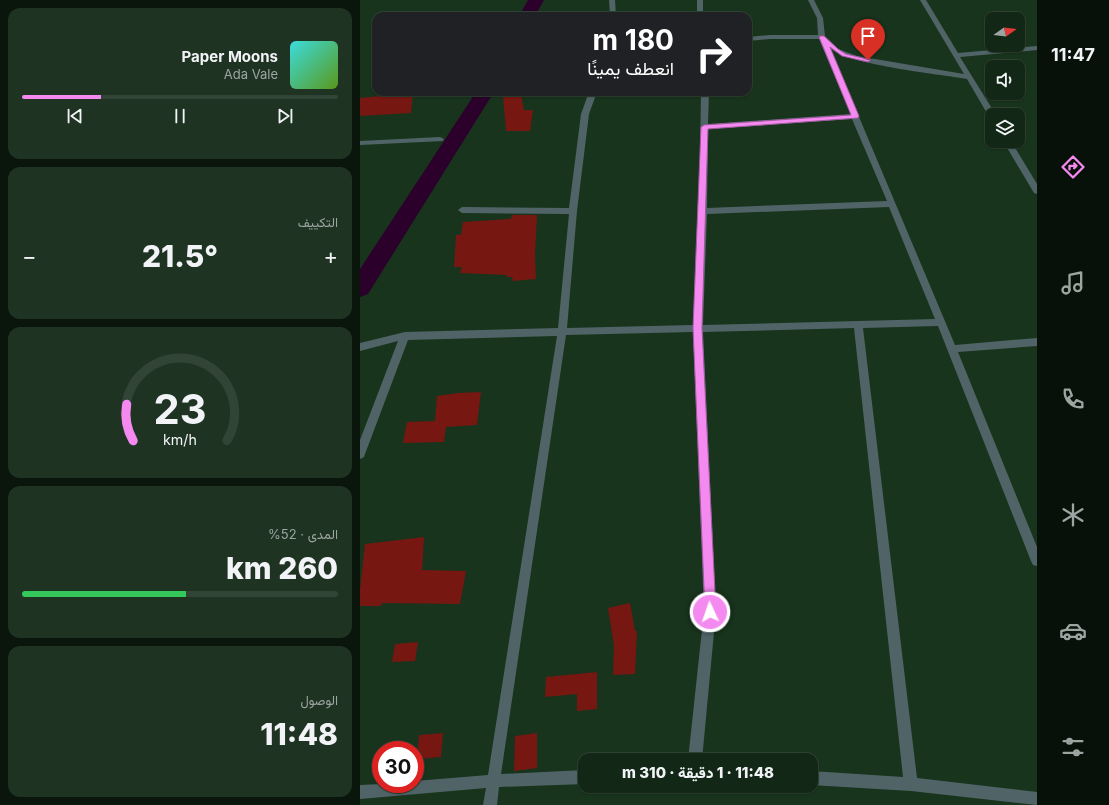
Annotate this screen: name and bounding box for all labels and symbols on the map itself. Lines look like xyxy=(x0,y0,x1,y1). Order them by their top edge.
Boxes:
north arrow xyxy=(985,12,1025,52)
pin xyxy=(851,19,885,60)
position arrow xyxy=(689,591,731,633)
speed limit sign: 30 xyxy=(372,741,424,793)

